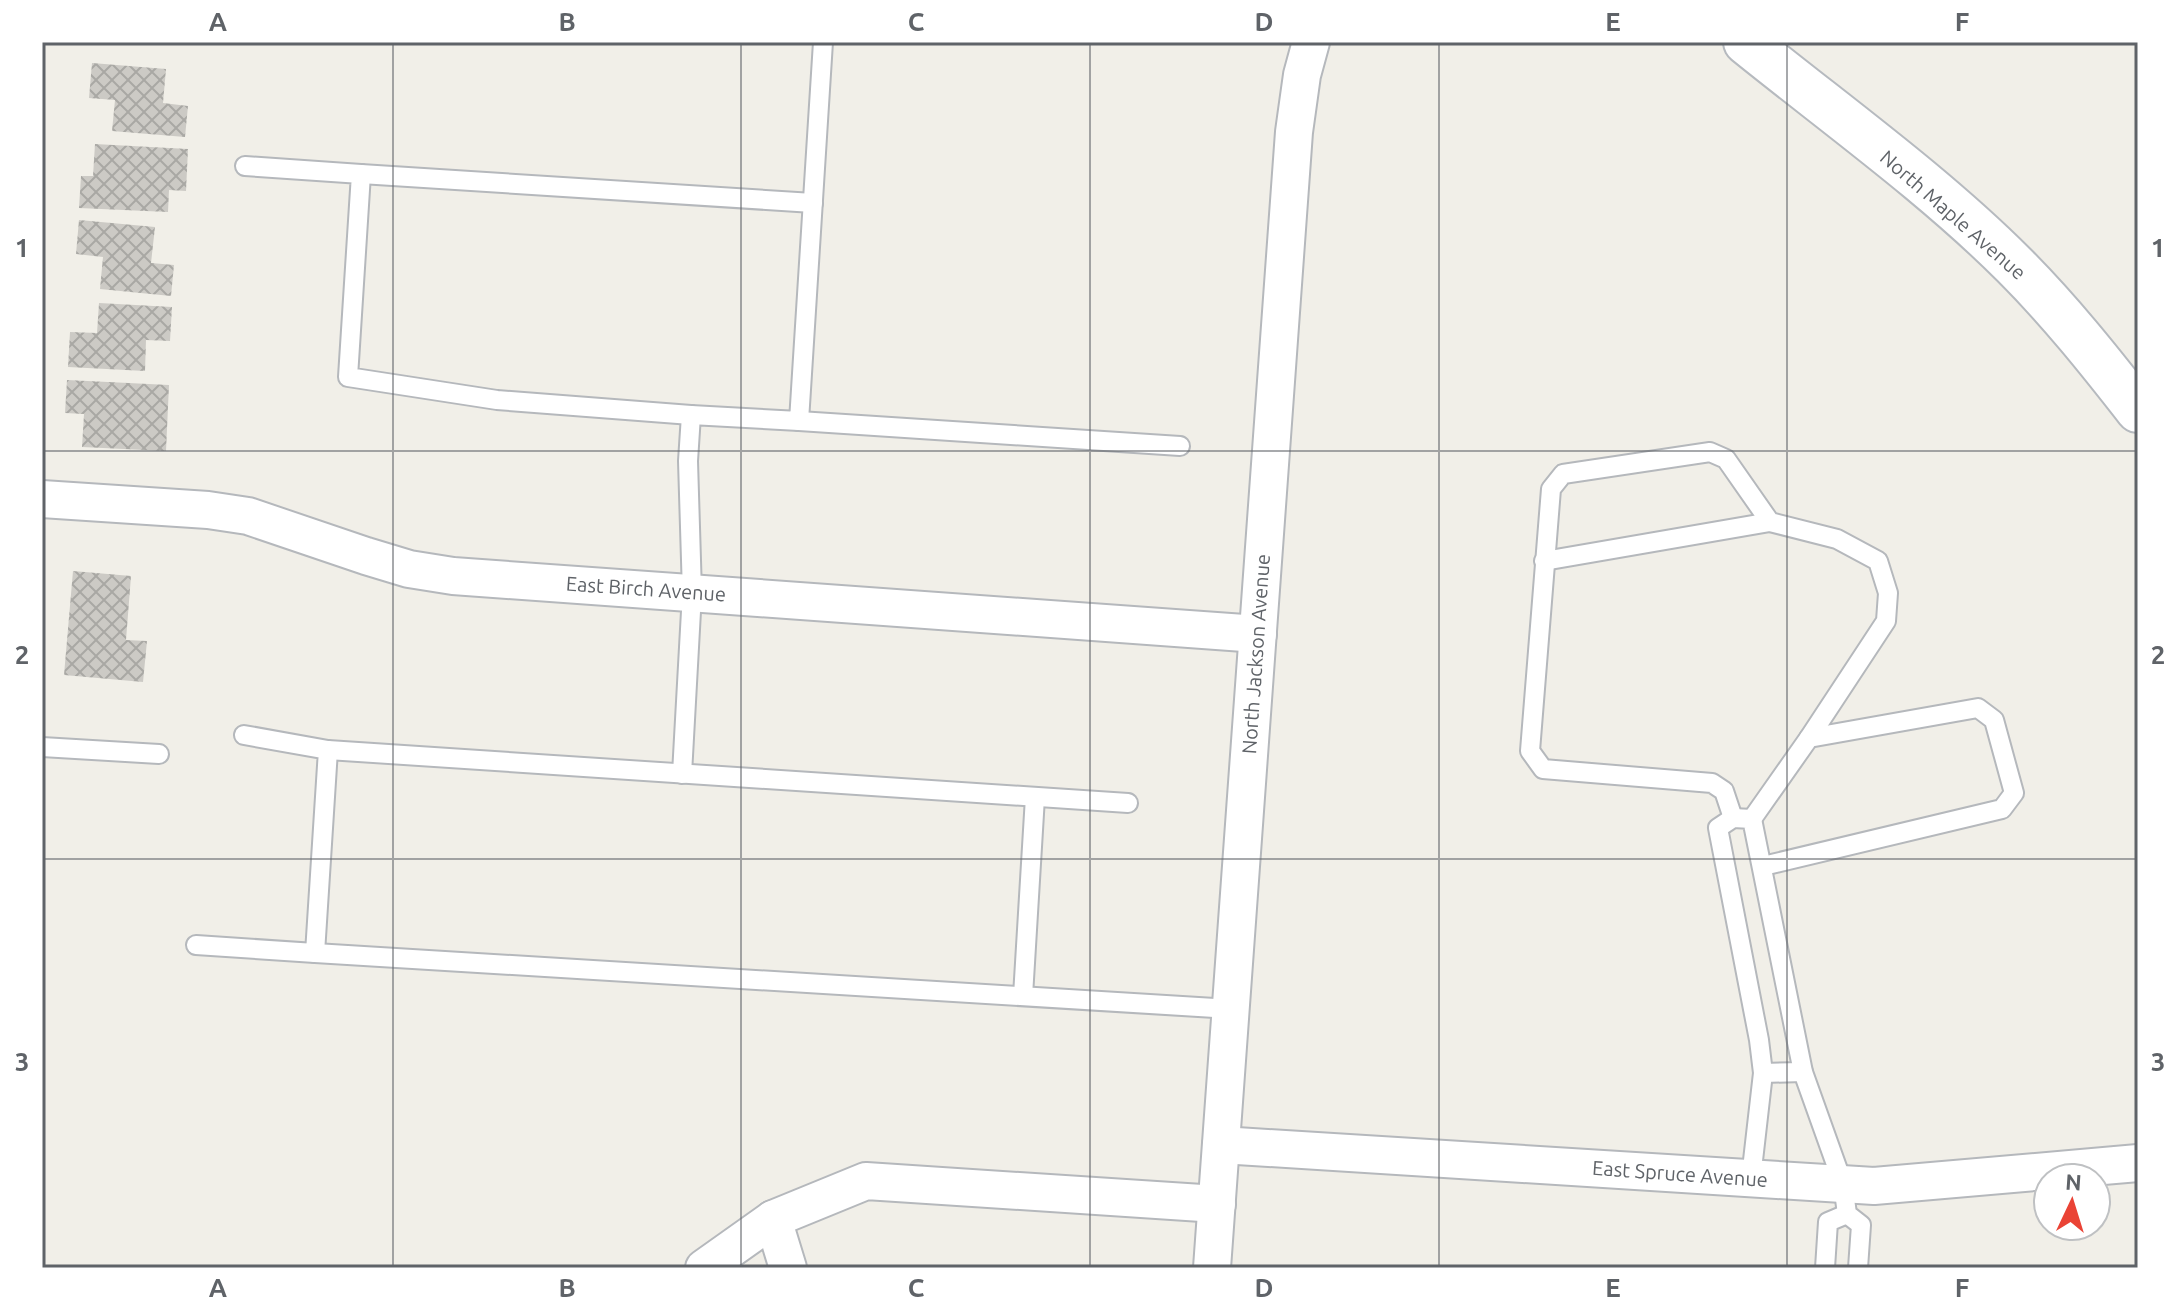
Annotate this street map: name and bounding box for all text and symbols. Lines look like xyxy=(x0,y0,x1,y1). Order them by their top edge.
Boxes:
text: A xyxy=(209,7,228,36)
text: B xyxy=(558,7,576,36)
text: C xyxy=(908,7,925,36)
text: D xyxy=(1255,7,1273,36)
text: E xyxy=(1605,7,1621,36)
text: F xyxy=(1955,7,1969,36)
street label: North Maple Avenue xyxy=(1876,145,2031,284)
text: 1 xyxy=(15,233,29,262)
text: 1 xyxy=(2151,233,2165,262)
street label: North Jackson Avenue xyxy=(1237,553,1274,755)
street label: East Birch Avenue xyxy=(565,571,727,606)
text: 2 xyxy=(15,640,29,669)
text: 2 xyxy=(2151,640,2165,669)
text: 3 xyxy=(15,1047,29,1076)
text: 3 xyxy=(2151,1047,2165,1076)
street label: East Spruce Avenue xyxy=(1591,1156,1769,1191)
north arrow xyxy=(2032,1162,2112,1242)
text: N xyxy=(2064,1169,2082,1195)
text: A xyxy=(209,1273,228,1302)
text: B xyxy=(558,1273,576,1302)
text: C xyxy=(908,1273,925,1302)
text: D xyxy=(1255,1273,1273,1302)
text: E xyxy=(1605,1273,1621,1302)
text: F xyxy=(1955,1273,1969,1302)

